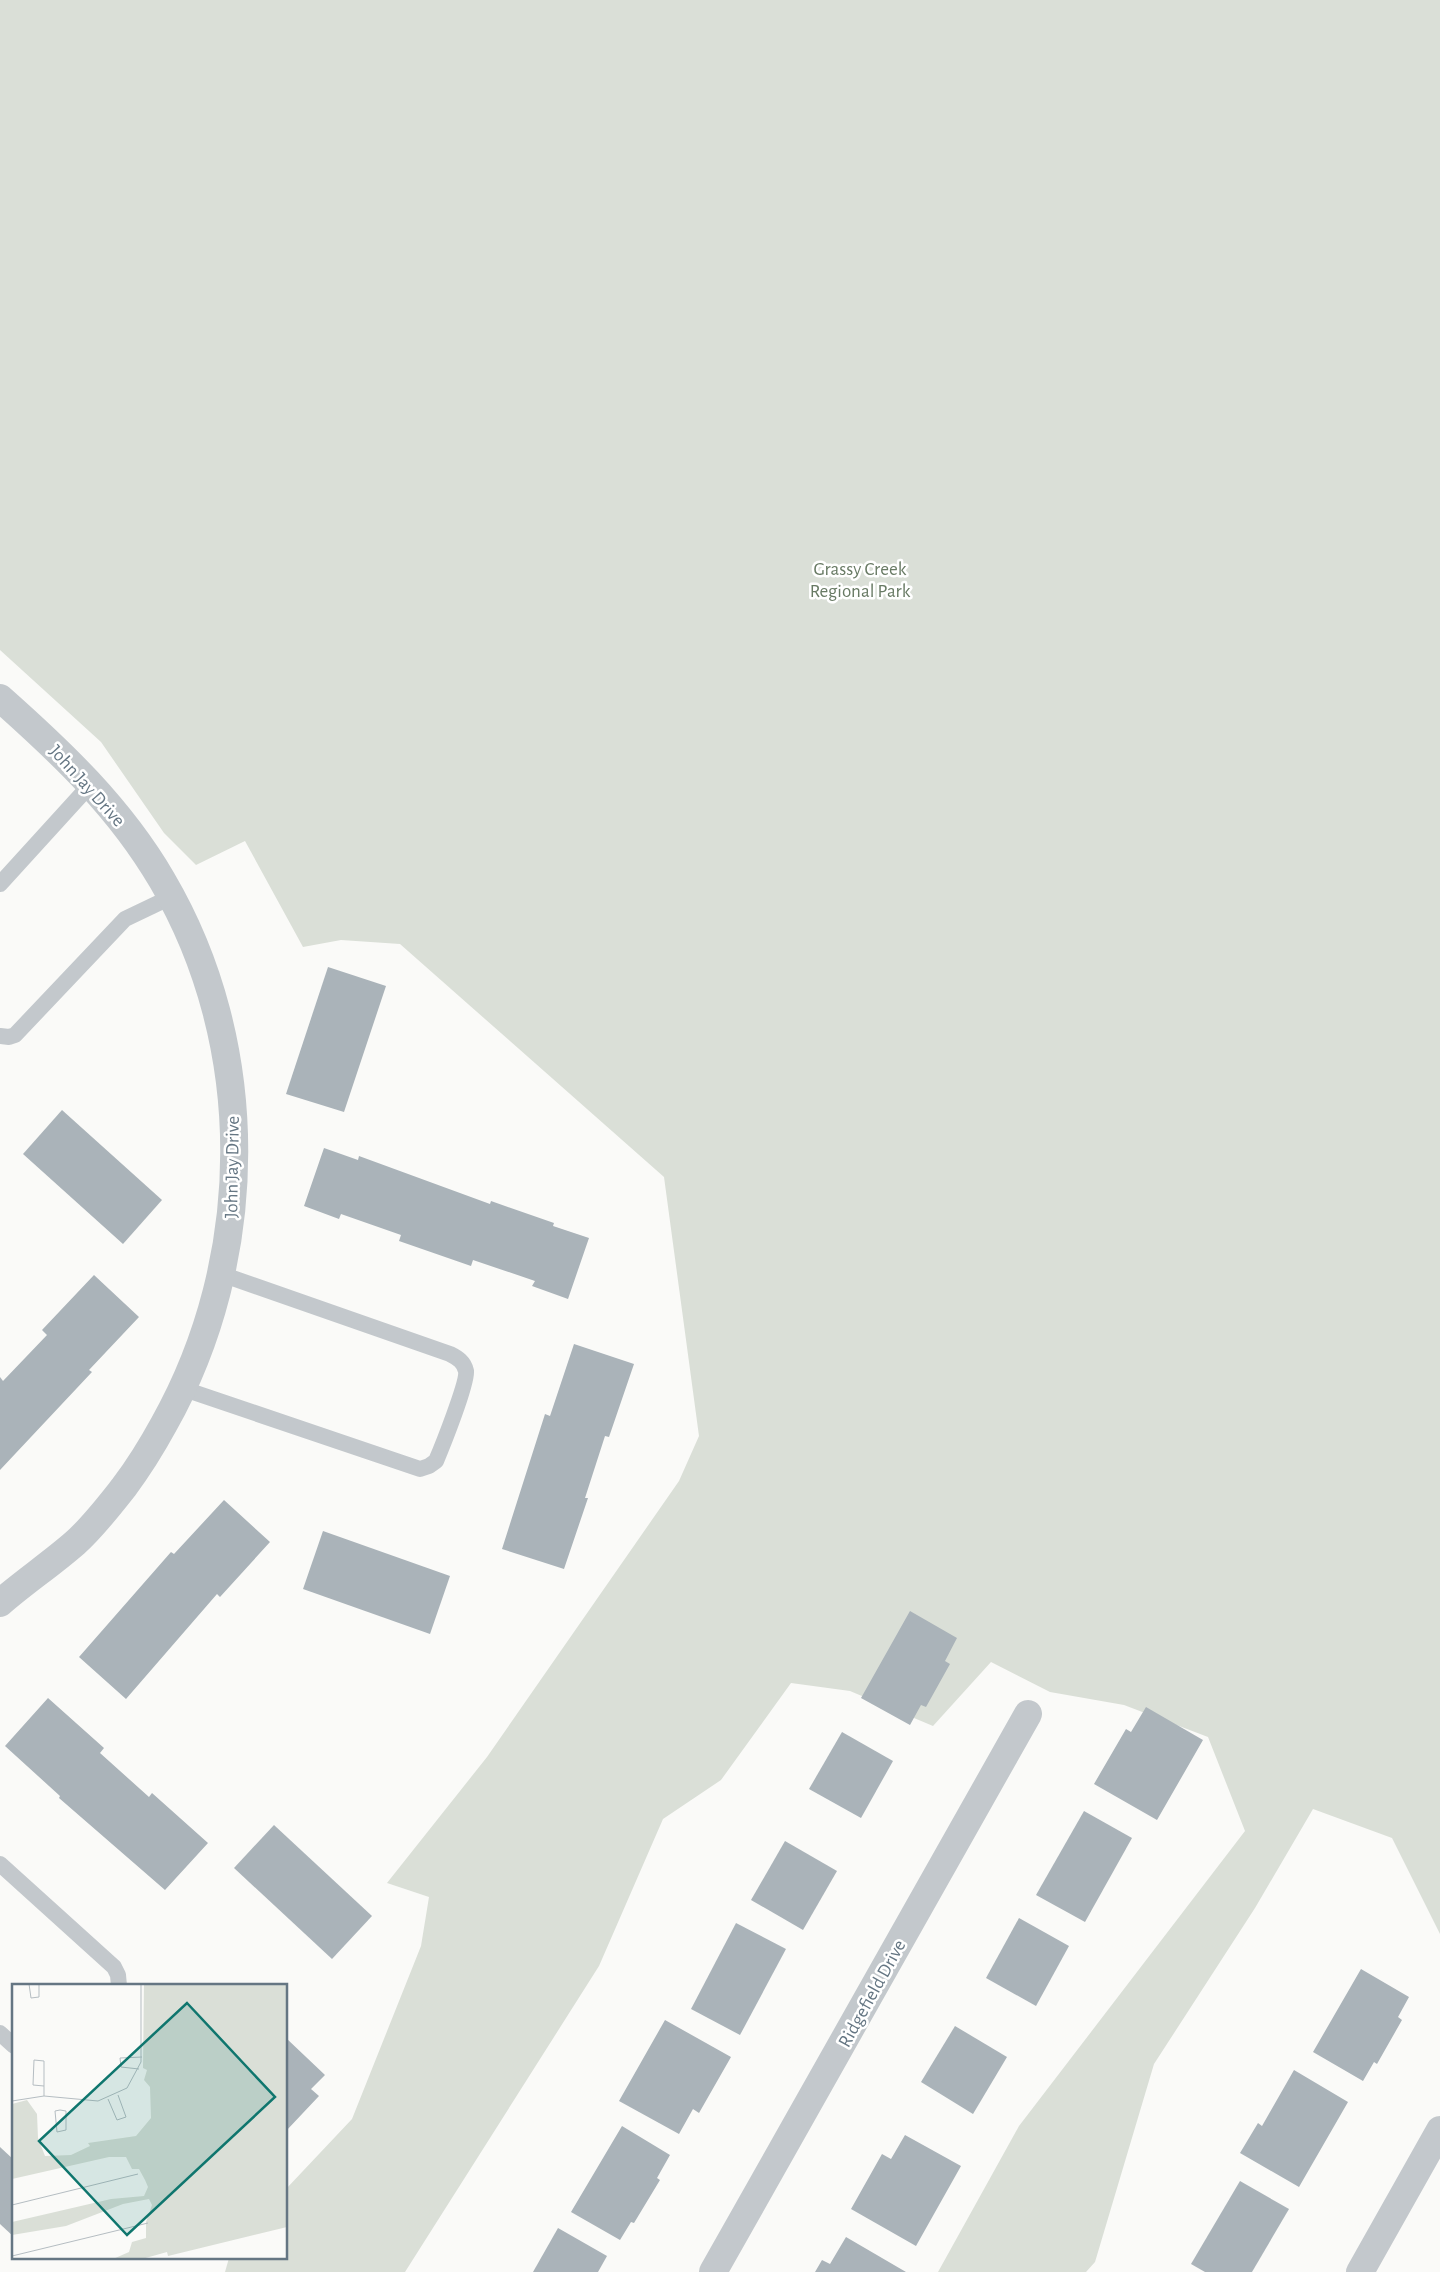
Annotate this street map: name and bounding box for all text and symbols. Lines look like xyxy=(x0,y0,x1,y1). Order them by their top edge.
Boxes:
park label: Grassy Creek Regional Park xyxy=(810,560,911,601)
street label: John Jay Drive xyxy=(46,742,128,830)
street label: John Jay Drive xyxy=(222,1116,243,1218)
street label: Ridgefield Drive xyxy=(835,1937,910,2051)
inset map xyxy=(12,1984,288,2260)

